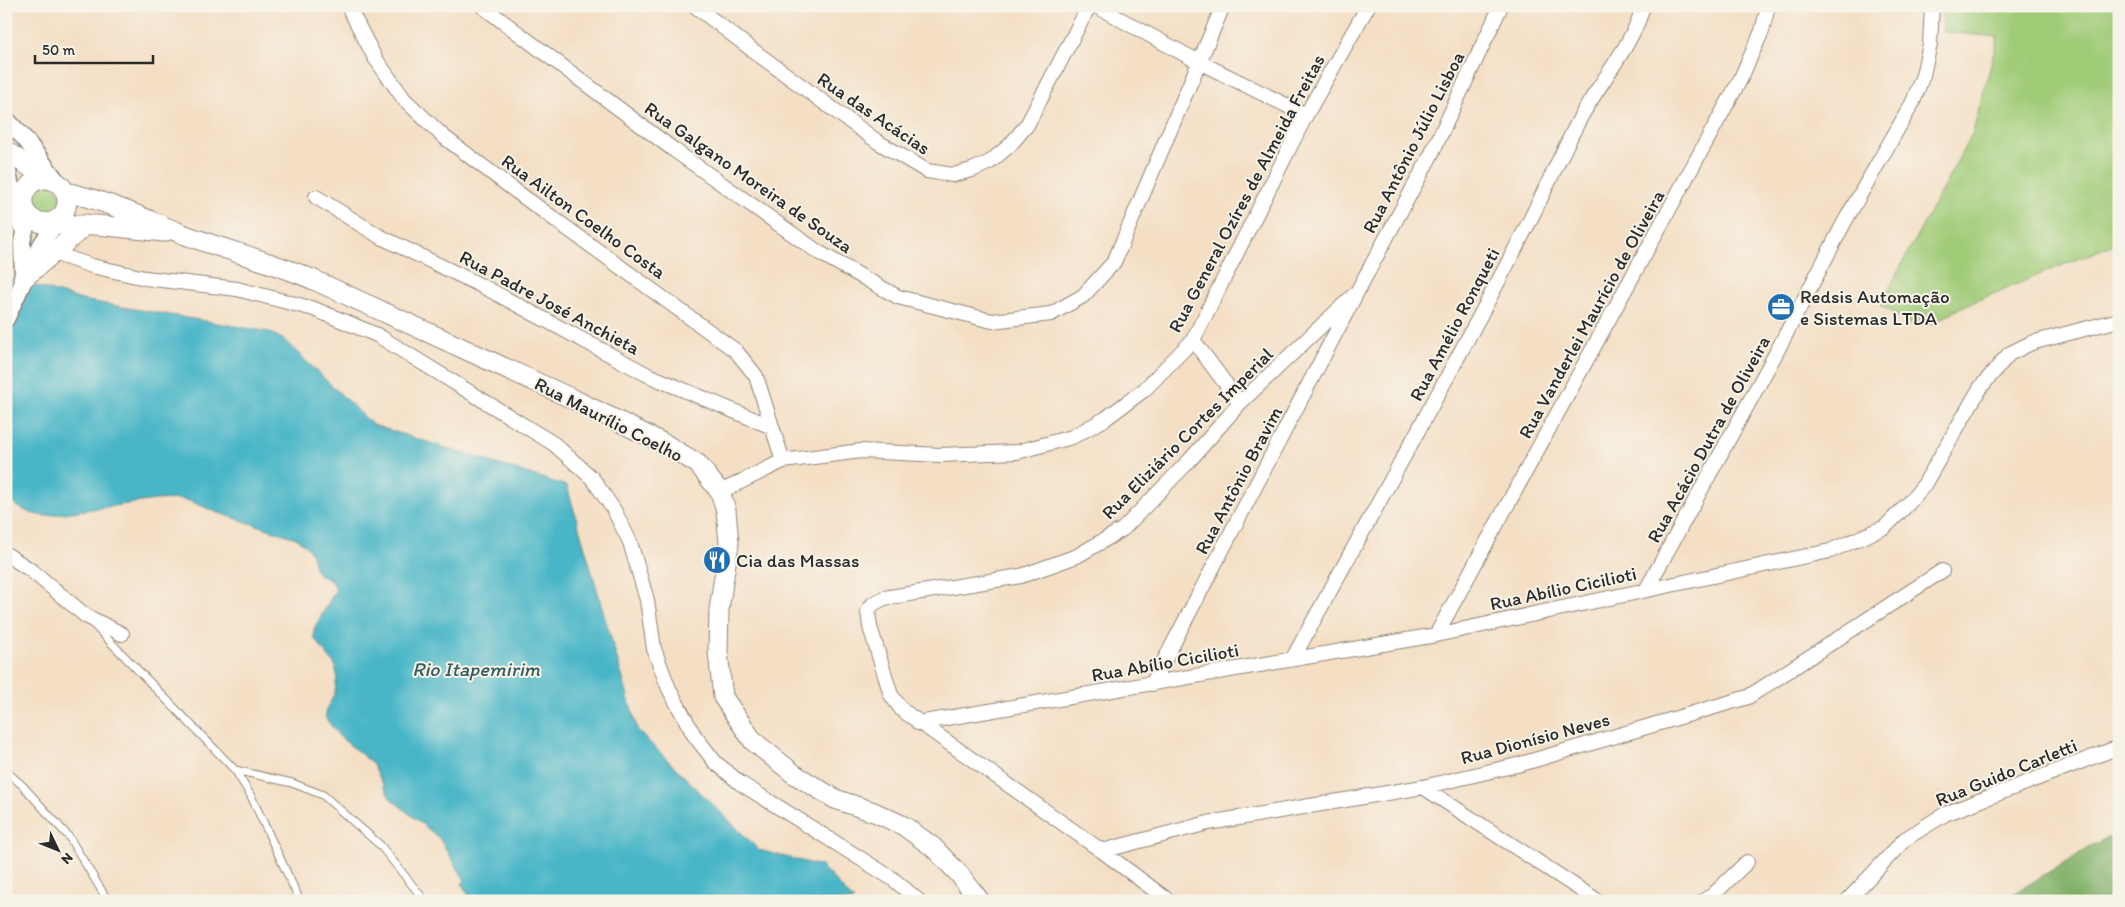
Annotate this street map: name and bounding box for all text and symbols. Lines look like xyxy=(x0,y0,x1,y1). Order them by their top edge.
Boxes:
scale bar xyxy=(35,32,152,64)
text: 50 m xyxy=(42,41,75,59)
street label: Rua Antônio Júlio Lisboa xyxy=(1358,47,1469,237)
street label: Rua General Ozíres de Almeida Freitas xyxy=(1163,50,1330,336)
street label: Rua das Acácias xyxy=(813,67,935,160)
street label: Rua Galgano Moreira de Souza xyxy=(640,97,857,258)
street label: Rua Ailton Coelho Costa xyxy=(497,149,670,284)
street label: Rua Vanderlei Maurício de Oliveira xyxy=(1513,186,1670,442)
street label: Rua Amélio Ronqueti xyxy=(1404,244,1505,405)
street label: Rua Padre José Anchieta xyxy=(456,245,644,360)
place label: Redsis Automação e Sistemas LTDA xyxy=(1800,285,1950,330)
office icon: Redsis Automação e Sistemas LTDA xyxy=(1766,292,1796,322)
street label: Rua Acácio Dutra de Oliveira xyxy=(1642,332,1775,547)
street label: Rua Eliziário Cortes Imperial xyxy=(1097,342,1278,524)
street label: Rua Maurílio Coelho xyxy=(531,372,687,467)
street label: Rua Antônio Bravim xyxy=(1190,402,1287,558)
restaurant icon: Cia das Massas xyxy=(702,545,732,575)
place label: Cia das Massas xyxy=(736,549,859,572)
street label: Rua Abílio Cicilioti xyxy=(1488,562,1639,615)
street label: Rua Abílio Cicilioti xyxy=(1090,638,1241,687)
water label: Rio Itapemirim xyxy=(412,657,541,681)
street label: Rua Dionísio Neves xyxy=(1458,708,1612,769)
street label: Rua Guido Carletti xyxy=(1932,734,2080,811)
north arrow xyxy=(32,824,82,874)
text: N xyxy=(58,849,77,868)

